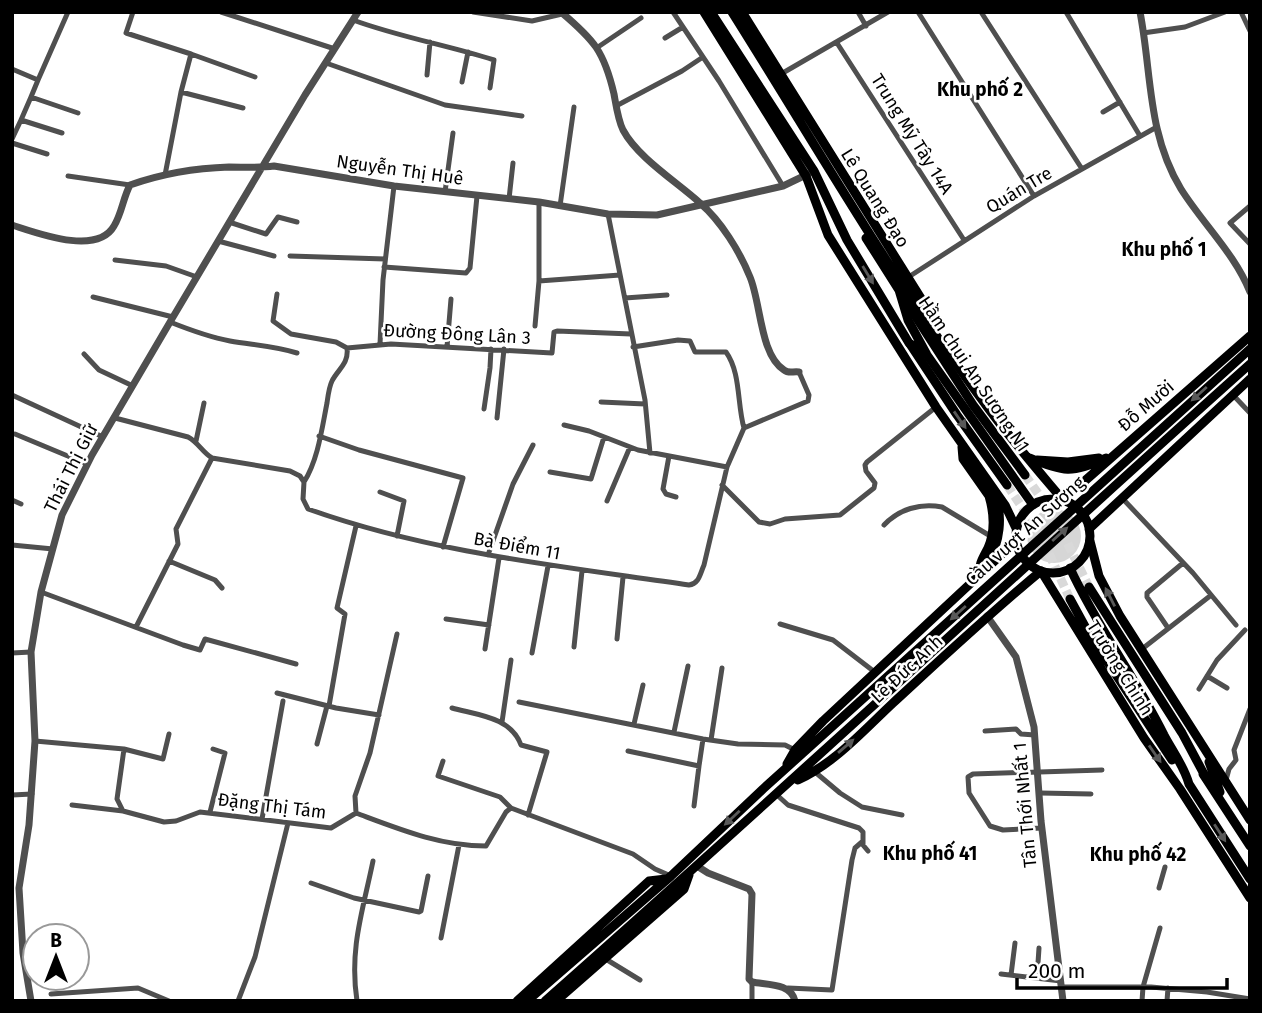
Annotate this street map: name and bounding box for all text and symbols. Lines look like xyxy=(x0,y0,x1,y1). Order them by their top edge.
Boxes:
street label: Trung Mỹ Tây 14A xyxy=(866,70,958,199)
district label: Khu phố 2 xyxy=(937,76,1023,101)
street label: Lê Quang Đạo xyxy=(836,145,914,251)
street label: Nguyễn Thị Huê xyxy=(335,149,465,190)
street label: Quán Tre xyxy=(982,162,1056,218)
district label: Khu phố 1 xyxy=(1121,236,1207,261)
one-way arrow xyxy=(861,266,874,285)
street label: Hầm chui An Sương N1 xyxy=(914,292,1034,456)
street label: Đường Đông Lân 3 xyxy=(383,319,531,349)
street label: Đỗ Mười xyxy=(1113,375,1179,436)
one-way arrow xyxy=(1190,386,1208,402)
one-way arrow xyxy=(953,411,967,429)
street label: Thái Thị Giữ xyxy=(39,420,103,516)
street label: Cầu vượt An Sương xyxy=(961,471,1090,590)
one-way arrow xyxy=(1051,526,1069,542)
street label: Bà Điểm 11 xyxy=(472,527,562,564)
one-way arrow xyxy=(1105,587,1117,607)
one-way arrow xyxy=(949,605,967,621)
street label: Trường Chinh xyxy=(1082,616,1158,720)
street label: Lê Đức Anh xyxy=(867,630,947,708)
one-way arrow xyxy=(838,739,855,754)
street label: Tân Thới Nhất 1 xyxy=(1009,741,1041,869)
one-way arrow xyxy=(1148,745,1162,763)
street label: Đặng Thị Tám xyxy=(216,788,328,824)
one-way arrow xyxy=(724,809,741,825)
one-way arrow xyxy=(1214,823,1227,843)
district label: Khu phố 41 xyxy=(883,840,977,865)
district label: Khu phố 42 xyxy=(1090,841,1186,866)
north arrow xyxy=(21,922,91,992)
text: B xyxy=(50,929,62,952)
scale bar xyxy=(1017,946,1227,990)
text: 200 m xyxy=(1028,958,1085,984)

